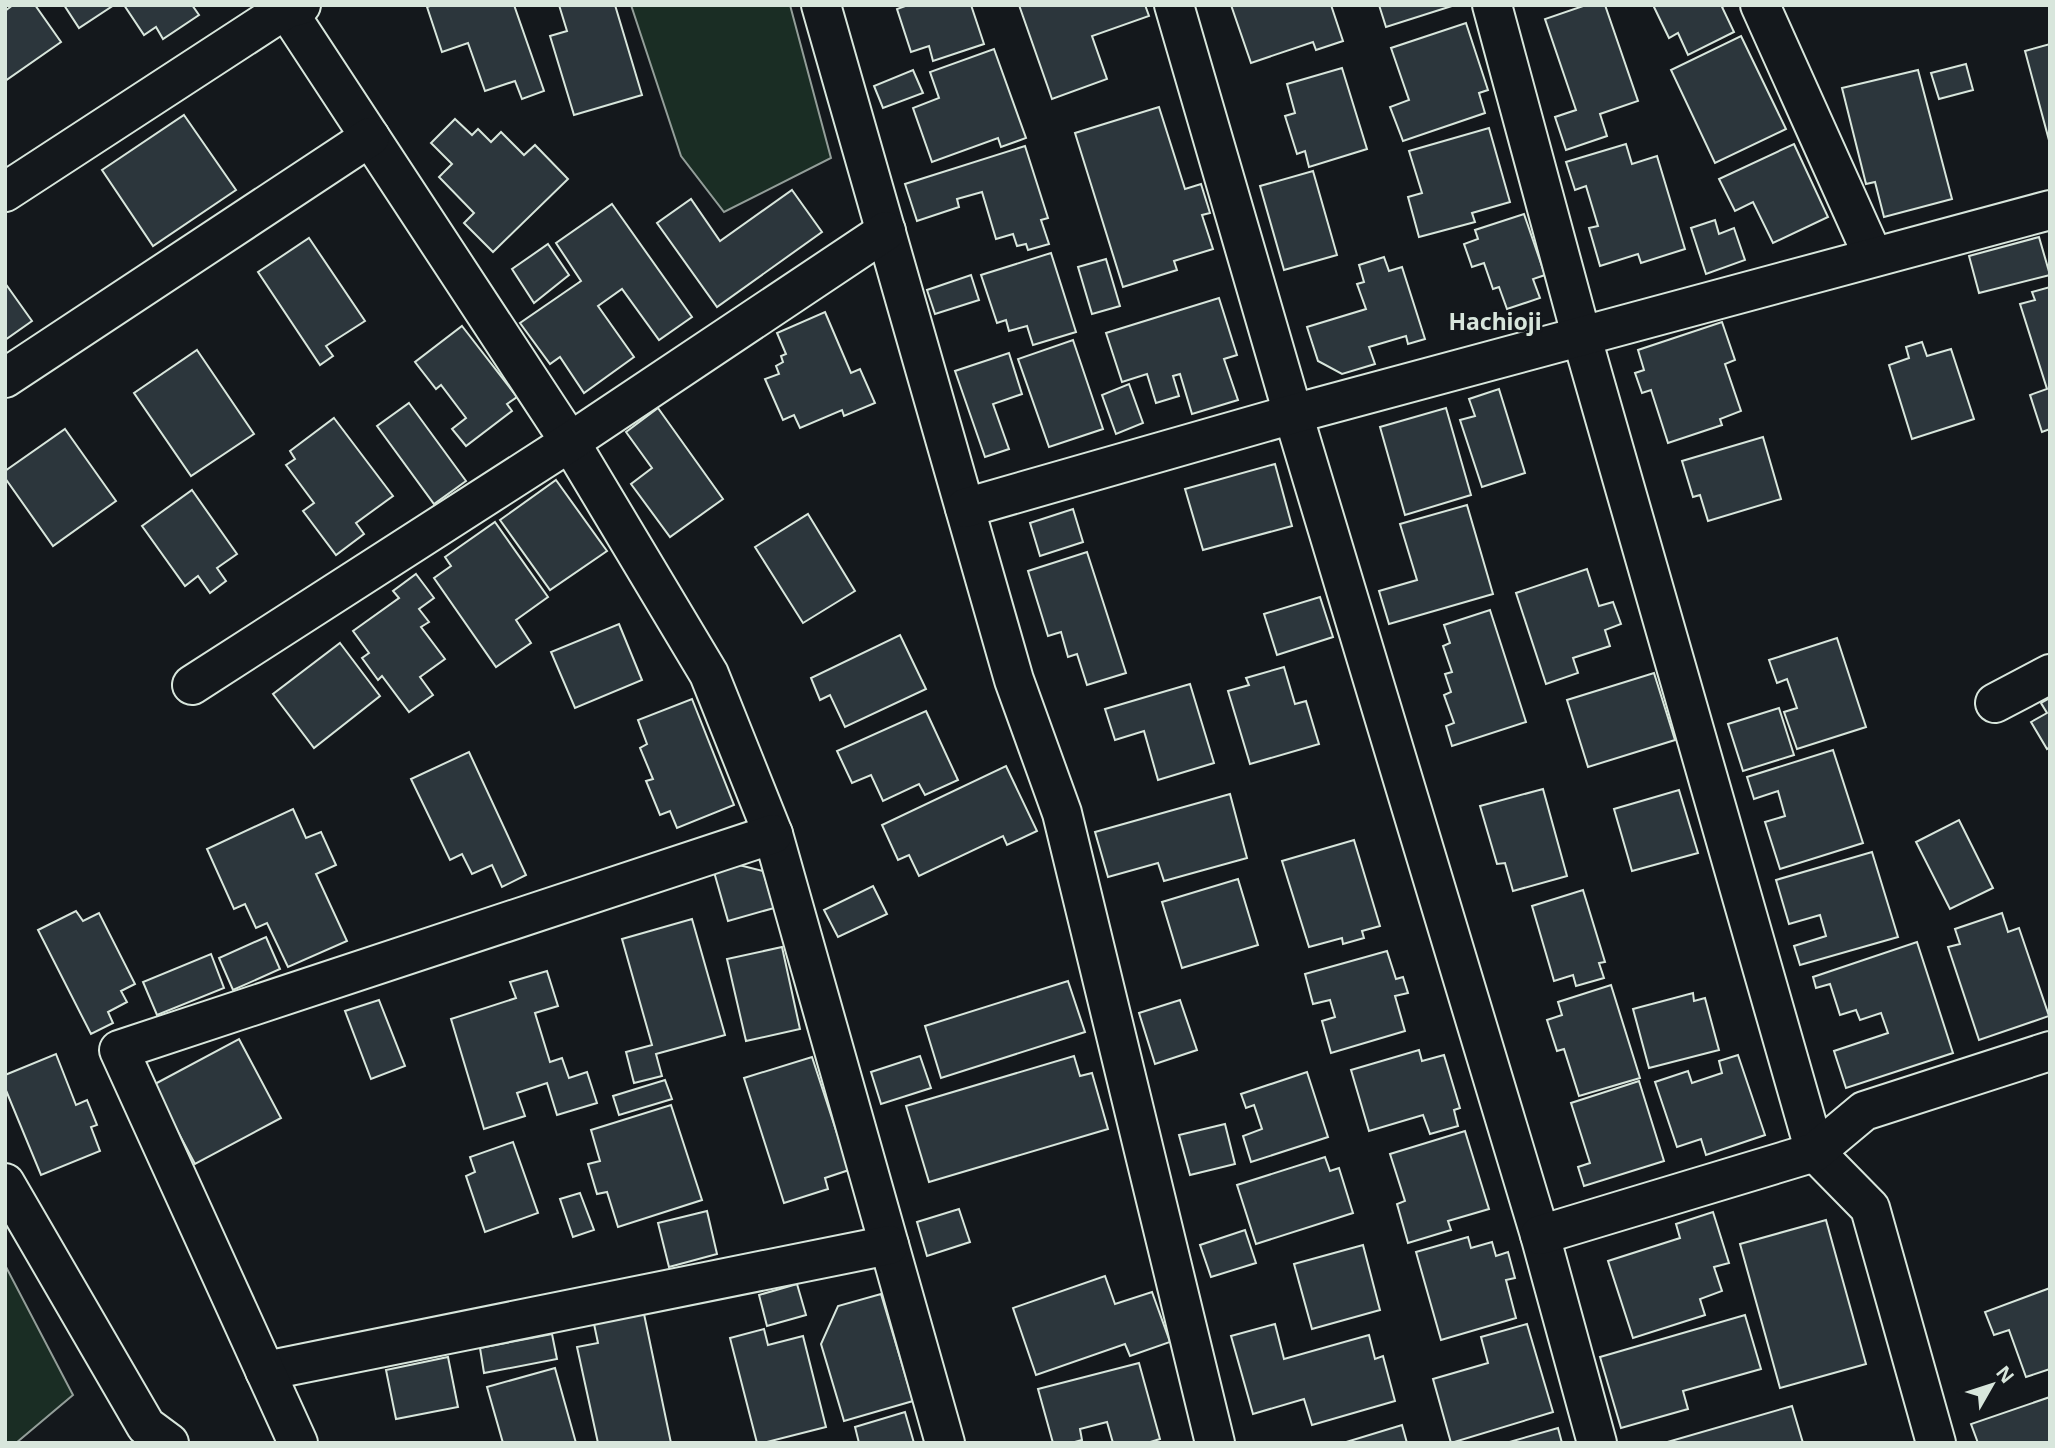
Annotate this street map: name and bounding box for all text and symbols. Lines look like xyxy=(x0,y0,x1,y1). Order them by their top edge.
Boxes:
district label: Hachioji xyxy=(1448,305,1542,337)
north arrow xyxy=(1957,1350,2027,1420)
text: N xyxy=(1990,1360,2020,1388)

